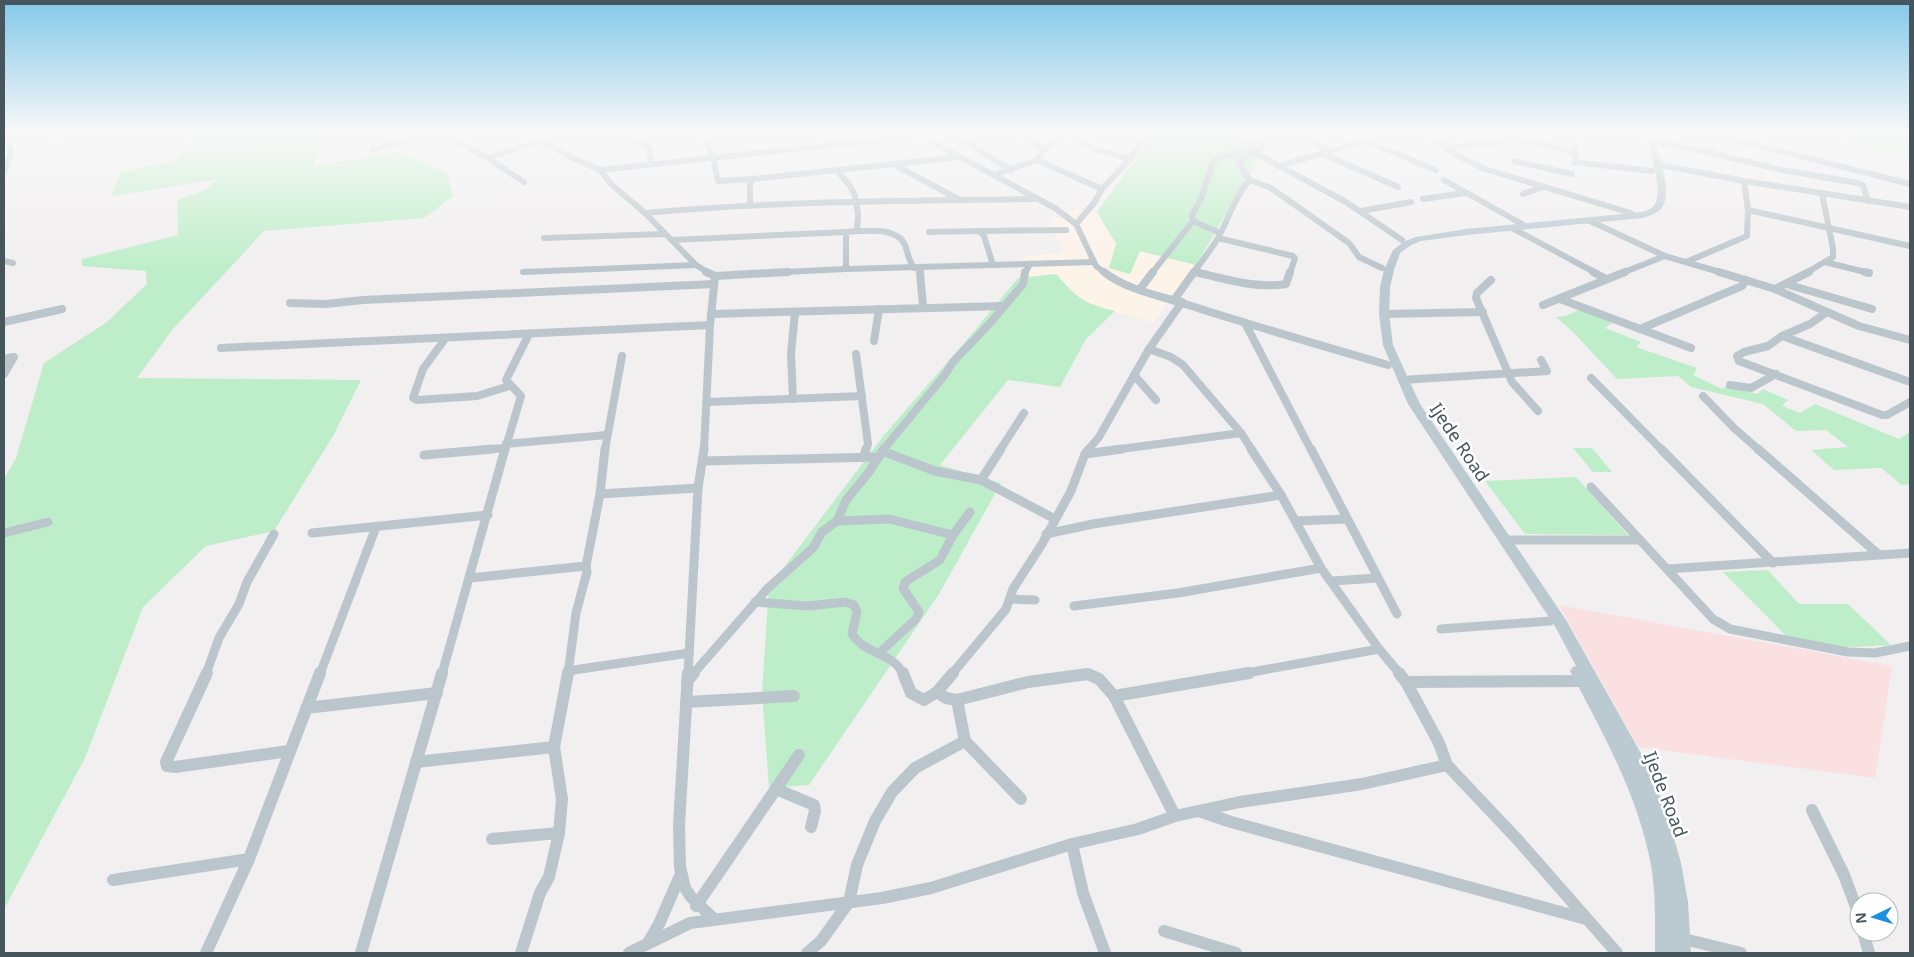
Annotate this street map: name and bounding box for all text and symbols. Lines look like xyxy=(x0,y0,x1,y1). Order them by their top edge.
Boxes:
street label: Ijede Road xyxy=(1425,398,1495,486)
street label: Ijede Road xyxy=(1639,748,1693,840)
north arrow xyxy=(1849,892,1899,942)
text: N xyxy=(1851,912,1871,925)

